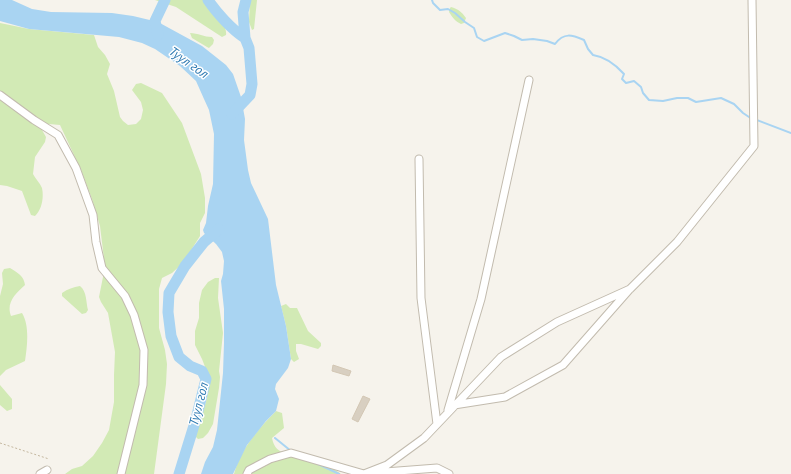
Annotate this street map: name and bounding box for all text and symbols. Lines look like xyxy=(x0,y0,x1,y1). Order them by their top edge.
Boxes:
water label: Туул гол xyxy=(166,43,212,82)
water label: Туул гол xyxy=(185,380,212,428)

